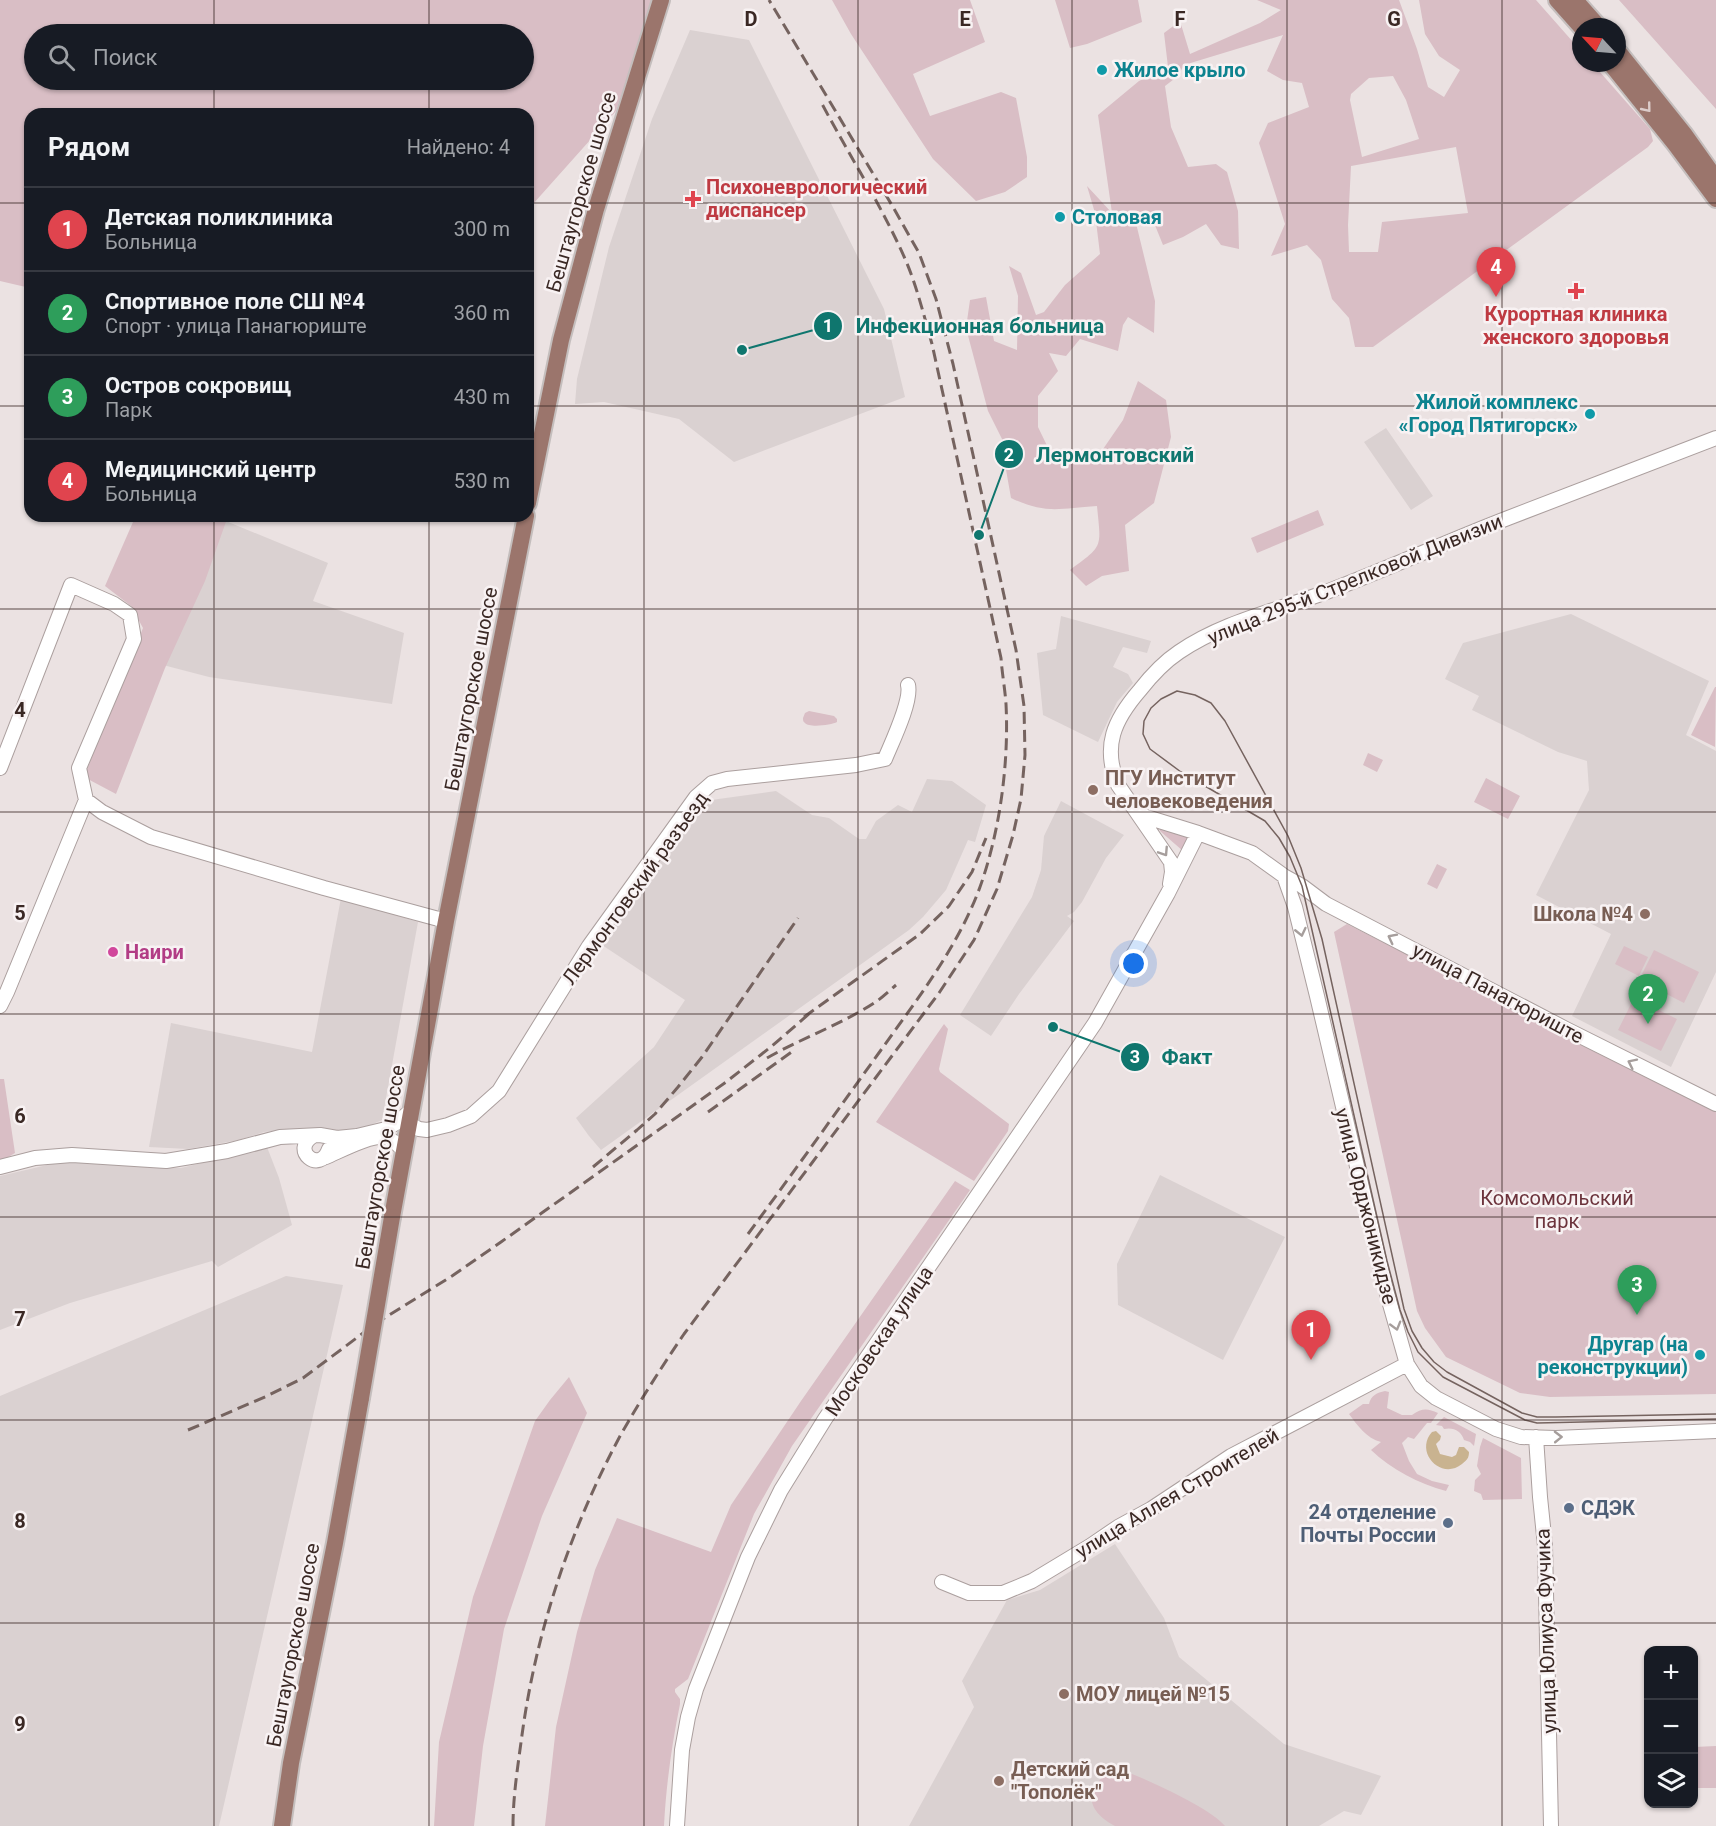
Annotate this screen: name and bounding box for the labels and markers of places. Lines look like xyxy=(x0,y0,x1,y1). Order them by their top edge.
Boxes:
place label: Жилое крыло xyxy=(1114,58,1245,82)
marker: Жилое крыло xyxy=(1095,63,1109,77)
place label: Психоневрологический диспансер xyxy=(706,175,927,222)
marker: Психоневрологический диспансер xyxy=(684,190,702,208)
place label: Столовая xyxy=(1072,205,1162,229)
marker: Столовая xyxy=(1053,210,1067,224)
pin: 4 xyxy=(1476,248,1516,297)
marker: Курортная клиника женского здоровья xyxy=(1567,282,1585,300)
place label: Курортная клиника женского здоровья xyxy=(1483,302,1669,349)
callout: Инфекционная больница xyxy=(813,306,1116,345)
place label: Жилой комплекс «Город Пятигорск» xyxy=(1398,390,1578,437)
marker: Жилой комплекс «Город Пятигорск» xyxy=(1583,407,1597,421)
callout: Лермонтовский xyxy=(994,435,1206,474)
place label: ПГУ Институт человековедения xyxy=(1105,766,1273,813)
marker: ПГУ Институт человековедения xyxy=(1086,783,1100,797)
place label: Школа №4 xyxy=(1533,902,1633,926)
marker: Школа №4 xyxy=(1638,907,1652,921)
place label: Наири xyxy=(125,940,184,964)
marker: Наири xyxy=(106,945,120,959)
pin: 2 xyxy=(1628,974,1668,1024)
callout: Факт xyxy=(1120,1037,1225,1076)
pin: 3 xyxy=(1618,1266,1656,1315)
pin: 1 xyxy=(1292,1310,1330,1360)
place label: Другар (на реконструкции) xyxy=(1538,1332,1688,1379)
marker: Другар (на реконструкции) xyxy=(1693,1348,1707,1362)
place label: СДЭК xyxy=(1581,1496,1636,1520)
place label: 24 отделение Почты России xyxy=(1300,1500,1436,1547)
marker: СДЭК xyxy=(1562,1501,1576,1515)
marker: 24 отделение Почты России xyxy=(1441,1516,1455,1530)
place label: МОУ лицей №15 xyxy=(1076,1682,1230,1706)
marker: МОУ лицей №15 xyxy=(1057,1687,1071,1701)
place label: Детский сад "Тополёк" xyxy=(1011,1757,1130,1804)
marker: Детский сад "Тополёк" xyxy=(992,1774,1006,1788)

